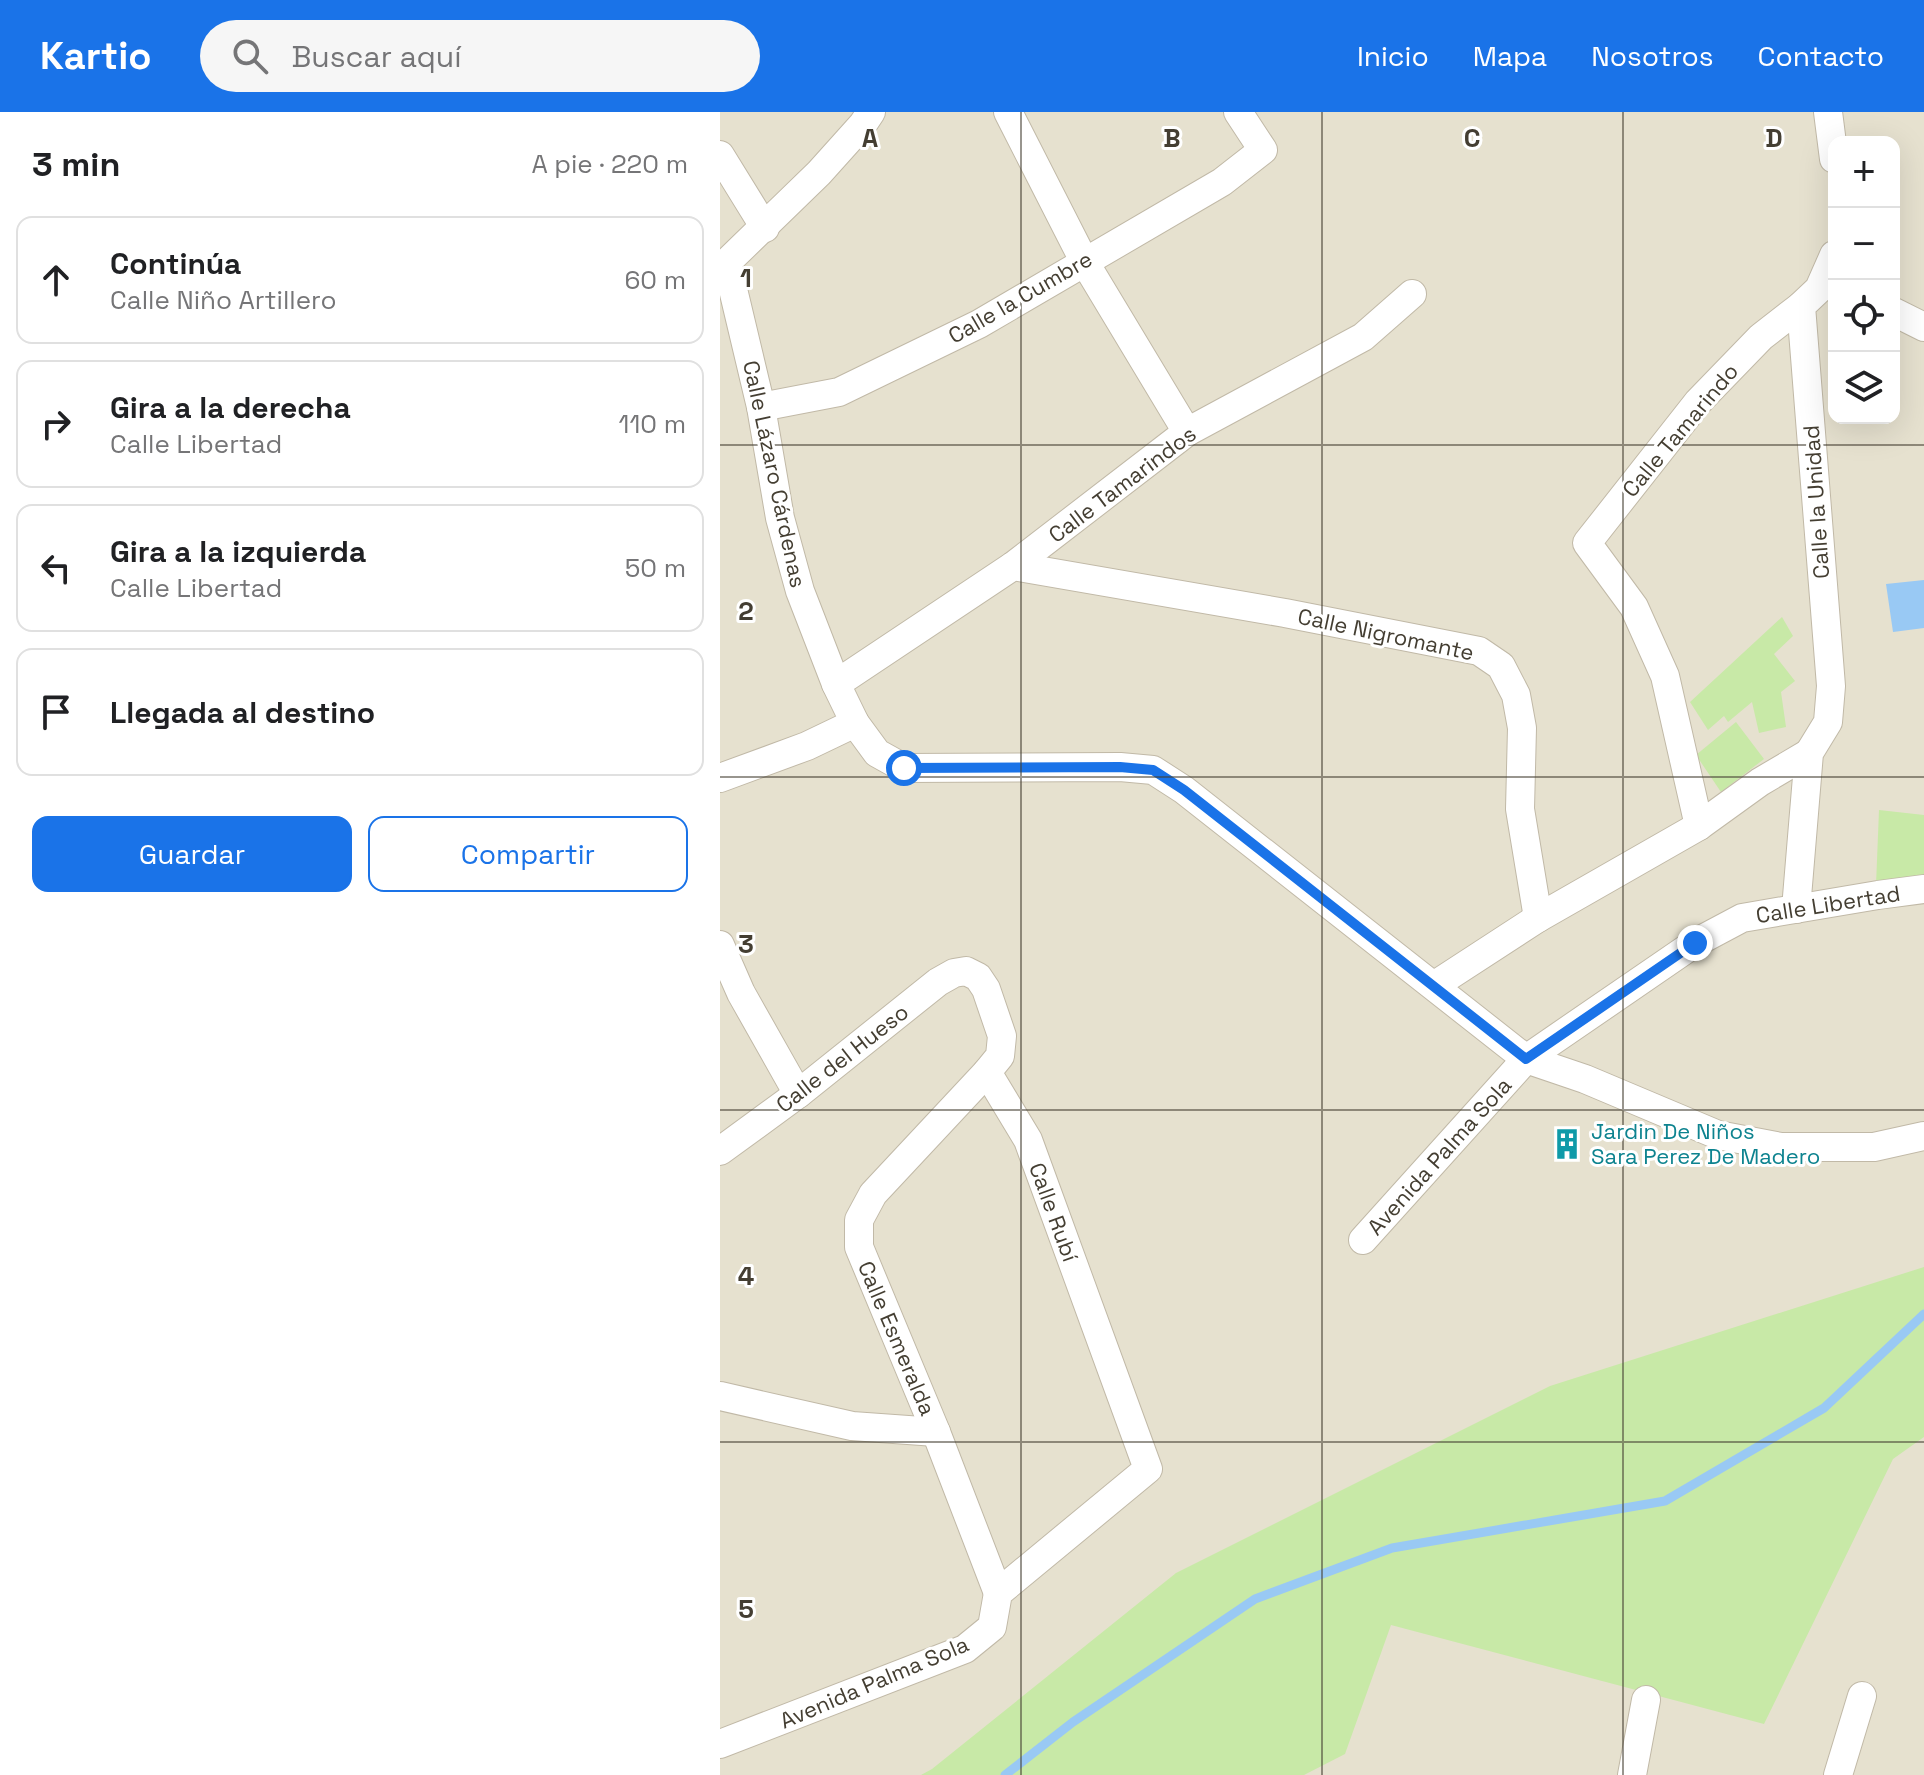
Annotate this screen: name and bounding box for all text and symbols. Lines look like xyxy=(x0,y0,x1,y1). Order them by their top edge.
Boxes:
search box xyxy=(200,20,760,92)
text: Kartio xyxy=(40,32,152,80)
icon: search xyxy=(228,34,272,78)
text: Buscar aquí xyxy=(292,37,462,76)
text: Inicio xyxy=(1357,38,1429,74)
text: Mapa xyxy=(1473,38,1547,74)
text: Nosotros xyxy=(1591,38,1714,74)
text: Contacto xyxy=(1758,38,1884,74)
text: A xyxy=(862,121,879,155)
text: B xyxy=(1163,121,1181,155)
text: C xyxy=(1464,121,1480,155)
text: D xyxy=(1765,121,1783,155)
map controls xyxy=(1828,136,1900,424)
button: + xyxy=(1828,136,1900,208)
text: 3 min xyxy=(32,143,120,186)
text: A pie · 220 m xyxy=(531,147,688,181)
button: − xyxy=(1828,208,1900,280)
text: Continúa xyxy=(110,244,241,283)
street label: Calle la Cumbre xyxy=(943,244,1097,350)
icon: ahead xyxy=(34,258,78,302)
text: 1 xyxy=(740,261,752,295)
text: 60 m xyxy=(624,263,686,297)
button: locate xyxy=(1828,280,1900,352)
text: Calle Niño Artillero xyxy=(110,283,336,317)
button: layers xyxy=(1828,352,1900,424)
street label: Calle Tamarindo xyxy=(1616,357,1744,503)
street label: Calle Lázaro Cárdenas xyxy=(737,358,813,590)
text: Gira a la derecha xyxy=(110,388,351,427)
icon: right xyxy=(34,402,78,446)
text: 110 m xyxy=(619,407,686,441)
street label: Calle Tamarindos xyxy=(1043,419,1201,549)
street label: Calle la Unidad xyxy=(1797,424,1835,580)
text: Calle Libertad xyxy=(110,427,282,461)
text: Gira a la izquierda xyxy=(110,532,366,571)
icon: left xyxy=(34,546,78,590)
text: 50 m xyxy=(625,551,686,585)
text: Calle Libertad xyxy=(110,571,282,605)
text: 2 xyxy=(738,594,754,628)
street label: Calle Nigromante xyxy=(1295,602,1477,666)
icon: arrive xyxy=(34,690,78,734)
text: Llegada al destino xyxy=(110,693,375,732)
route start xyxy=(886,750,922,786)
button: Guardar xyxy=(32,816,352,892)
button: Compartir xyxy=(368,816,688,892)
street label: Calle Libertad xyxy=(1754,879,1902,929)
route end xyxy=(1677,925,1713,961)
text: 3 xyxy=(738,927,754,961)
street label: Calle del Hueso xyxy=(770,998,914,1118)
street label: Avenida Palma Sola xyxy=(1361,1071,1517,1241)
place label: Jardin De Niños Sara Perez De Madero xyxy=(1591,1117,1820,1170)
building icon: Jardin De Niños Sara Perez De Madero xyxy=(1550,1127,1584,1161)
street label: Calle Rubí xyxy=(1023,1159,1085,1266)
street label: Calle Esmeralda xyxy=(852,1257,942,1420)
text: 4 xyxy=(738,1259,754,1293)
text: 5 xyxy=(738,1592,754,1626)
street label: Avenida Palma Sola xyxy=(775,1629,973,1734)

